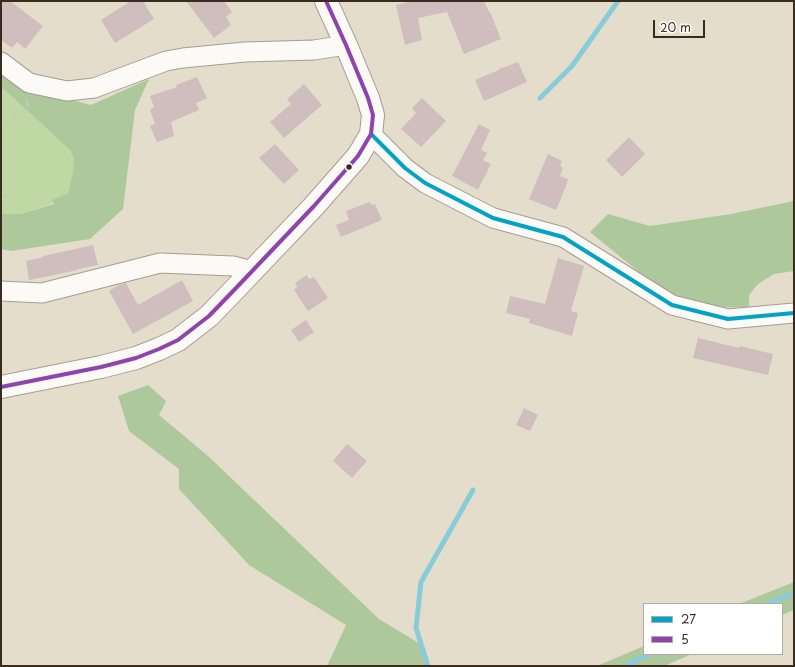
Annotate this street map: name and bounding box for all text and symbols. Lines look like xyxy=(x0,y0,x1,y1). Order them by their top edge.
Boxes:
scale bar xyxy=(655,12,707,38)
text: 20 m xyxy=(660,18,691,36)
unlabelled marker xyxy=(344,162,354,172)
legend xyxy=(643,603,783,655)
text: 27 xyxy=(681,610,696,628)
text: 5 xyxy=(681,630,689,648)

